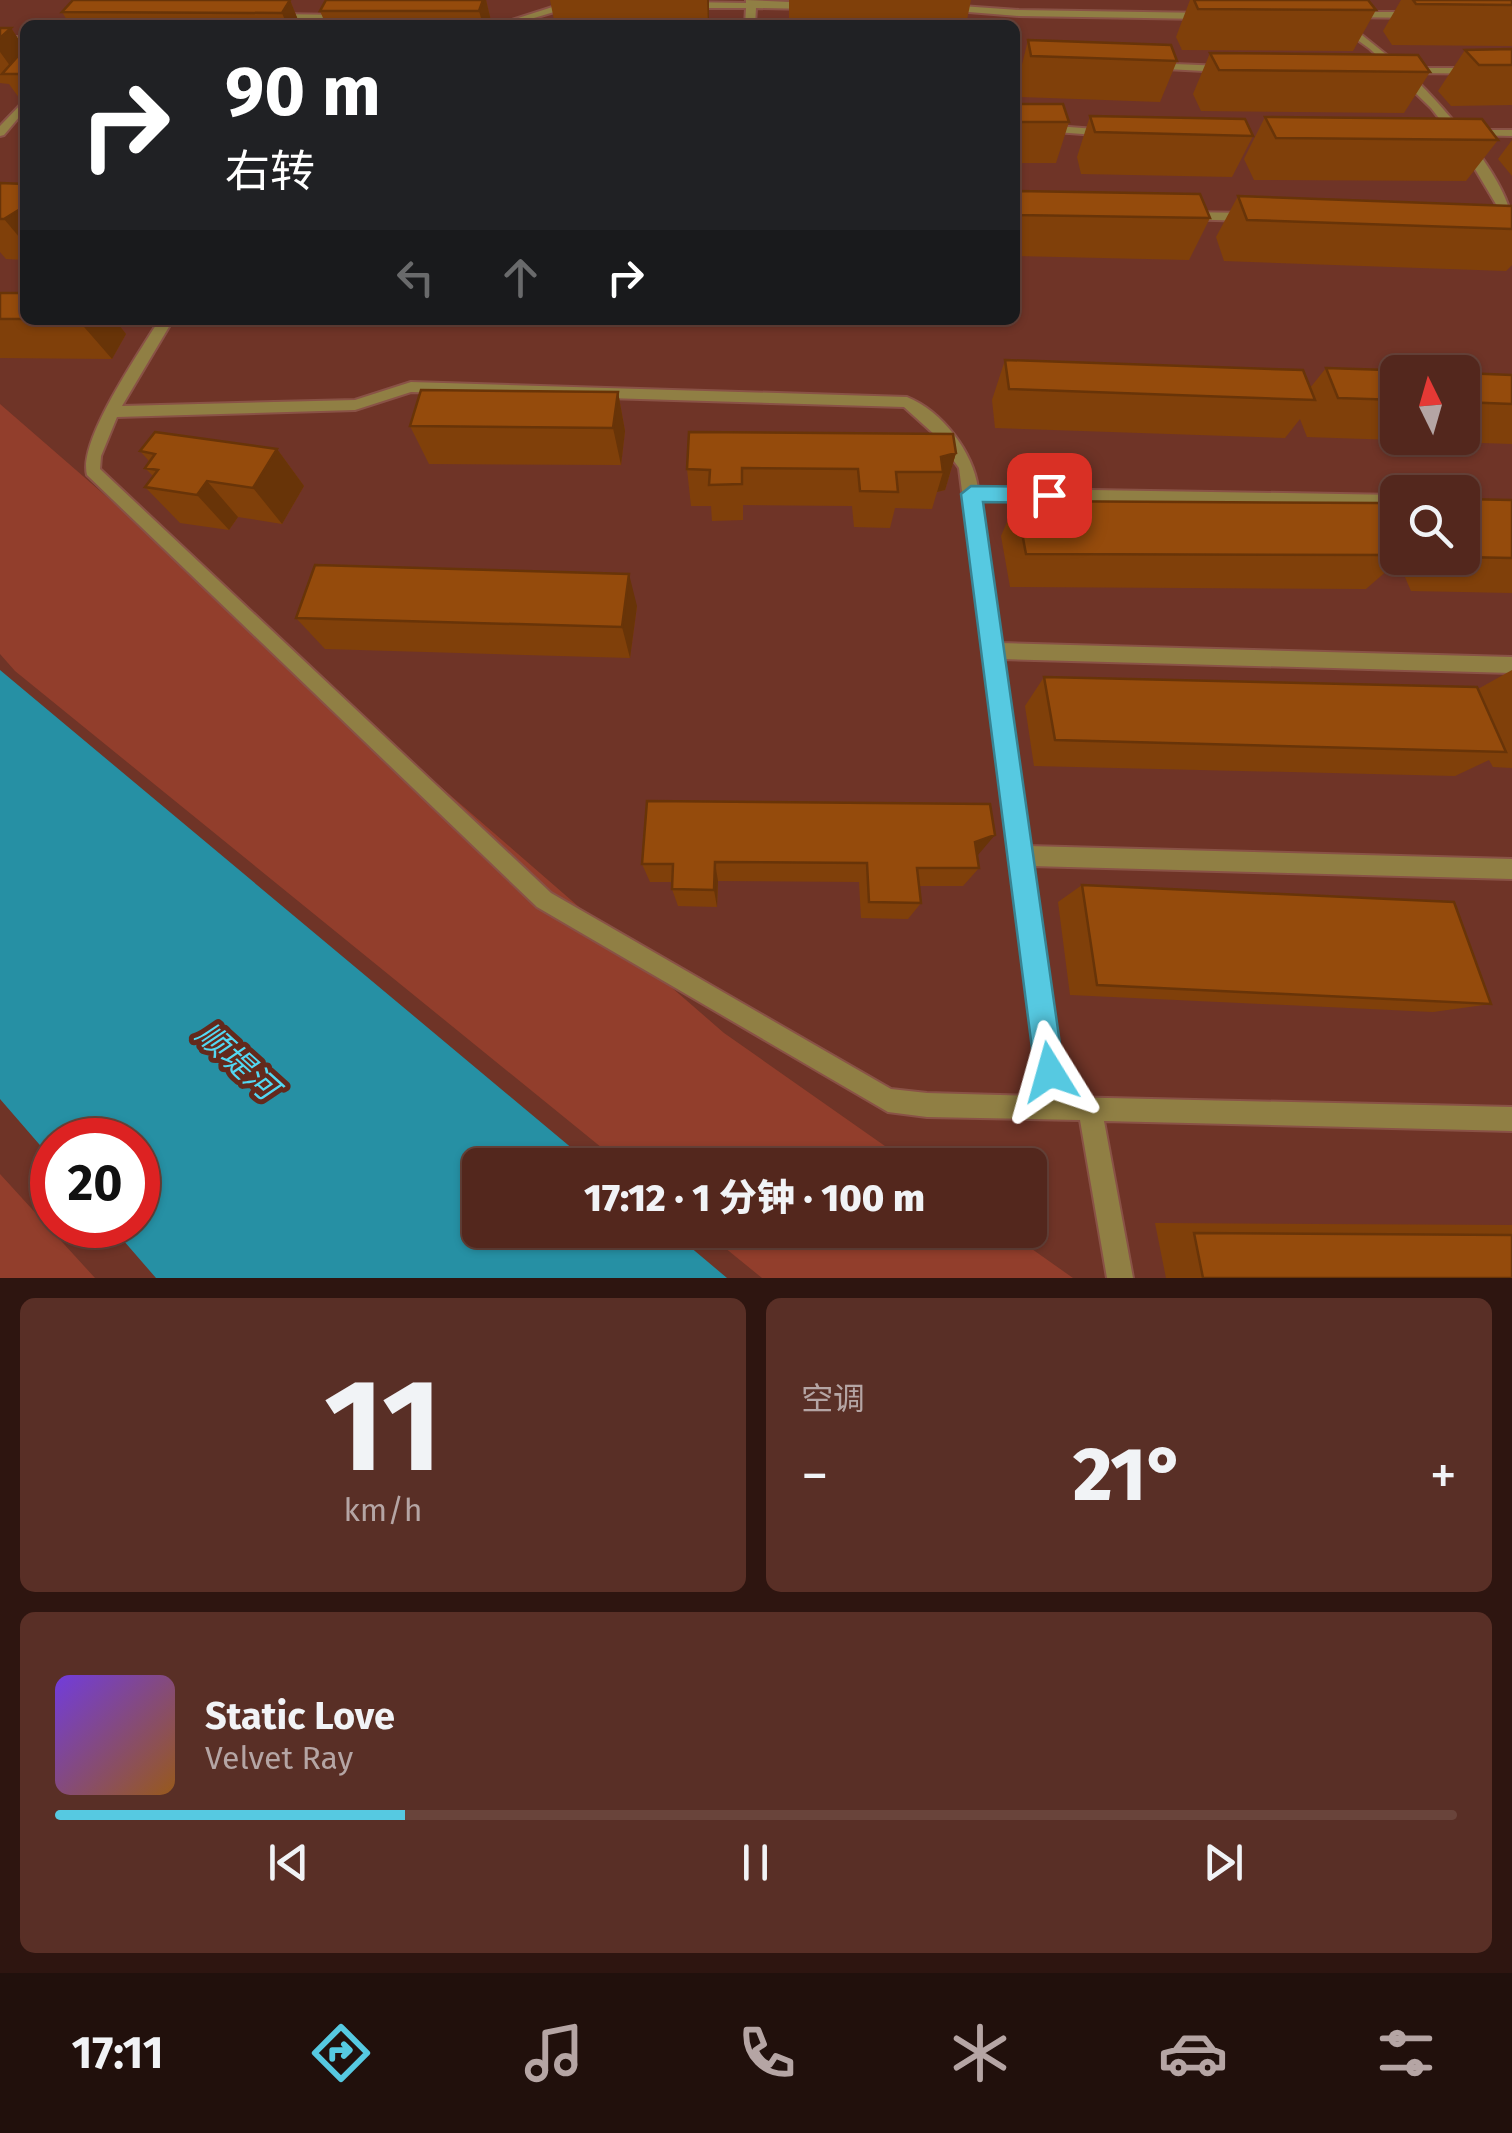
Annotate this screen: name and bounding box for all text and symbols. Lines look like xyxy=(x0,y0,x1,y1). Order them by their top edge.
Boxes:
text: 90 m xyxy=(225,50,381,134)
icon: right xyxy=(60,60,190,190)
text: 右转 xyxy=(225,145,315,199)
icon: left xyxy=(388,250,443,305)
icon: ahead xyxy=(493,250,548,305)
icon: right xyxy=(598,250,653,305)
north arrow xyxy=(1380,355,1480,455)
map controls xyxy=(1380,355,1480,575)
pin xyxy=(1007,453,1092,538)
icon: arrive xyxy=(1022,468,1077,523)
button: search xyxy=(1380,475,1480,575)
water label: 顺堤河 xyxy=(189,1015,290,1111)
position arrow xyxy=(998,1020,1102,1124)
speed limit sign: 20 xyxy=(30,1118,160,1248)
text: 17:12 · 1 分钟 · 100 m xyxy=(584,1175,925,1221)
text: 11 xyxy=(324,1348,442,1504)
text: 空调 xyxy=(801,1380,865,1418)
text: 21° xyxy=(1073,1430,1185,1520)
text: − xyxy=(801,1443,829,1509)
text: + xyxy=(1430,1443,1457,1509)
text: km/h xyxy=(343,1491,423,1529)
text: Static Love xyxy=(205,1693,395,1739)
text: Velvet Ray xyxy=(205,1739,353,1777)
icon: previous xyxy=(261,1835,316,1890)
icon: pause xyxy=(728,1835,783,1890)
icon: next xyxy=(1196,1835,1251,1890)
icon: directions xyxy=(306,2018,376,2088)
icon: music xyxy=(519,2018,589,2088)
icon: phone xyxy=(732,2018,802,2088)
icon: climate xyxy=(945,2018,1015,2088)
icon: car xyxy=(1158,2018,1228,2088)
icon: filters xyxy=(1371,2018,1441,2088)
text: 17:11 xyxy=(71,2026,164,2080)

